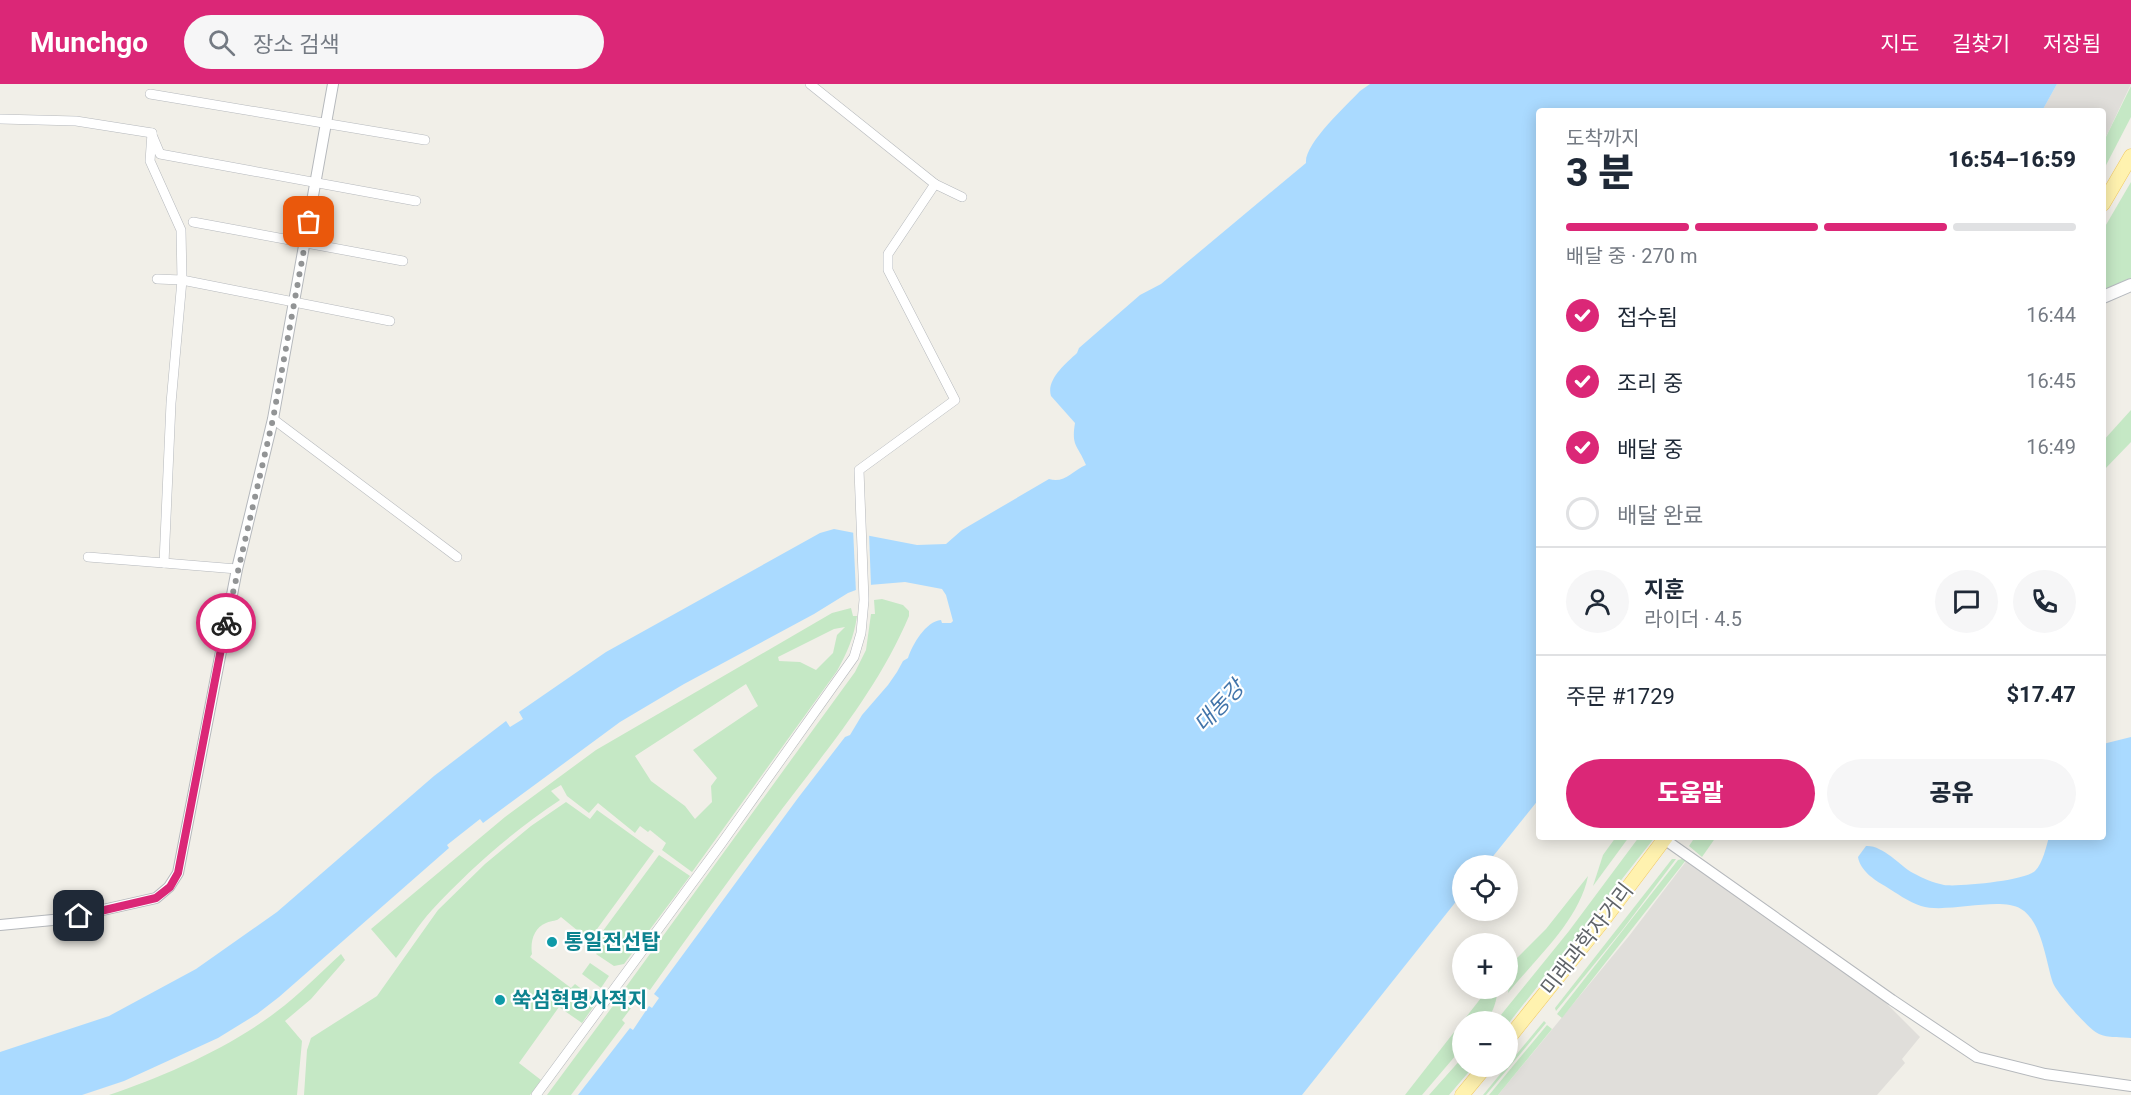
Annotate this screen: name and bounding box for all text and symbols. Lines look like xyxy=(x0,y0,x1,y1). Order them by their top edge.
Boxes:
search box xyxy=(184,15,604,69)
text: Munchgo xyxy=(30,26,148,59)
icon: search xyxy=(205,26,238,59)
text: 장소 검색 xyxy=(253,32,339,57)
text: 지도 xyxy=(1880,32,1919,56)
text: 길찾기 xyxy=(1952,32,2010,56)
text: 저장됨 xyxy=(2043,32,2101,56)
text: 도착까지 xyxy=(1566,126,1640,150)
text: 16:54–16:59 xyxy=(1948,147,2076,172)
text: 3 분 xyxy=(1566,150,1634,196)
pin xyxy=(283,196,334,247)
icon: bag xyxy=(292,205,325,238)
text: 배달 중 · 270 m xyxy=(1566,244,1698,268)
icon: check xyxy=(1566,299,1599,332)
text: 16:44 xyxy=(2026,303,2076,327)
text: 접수됨 xyxy=(1617,305,1678,330)
icon: check xyxy=(1566,365,1599,398)
text: 16:45 xyxy=(2026,369,2076,393)
text: 조리 중 xyxy=(1617,371,1683,396)
icon: check xyxy=(1566,431,1599,464)
text: 16:49 xyxy=(2026,435,2076,459)
text: 배달 중 xyxy=(1617,437,1683,462)
text: 배달 완료 xyxy=(1617,503,1703,528)
button: person xyxy=(1566,570,1629,633)
button: chat xyxy=(1935,570,1998,633)
button: phone xyxy=(2013,570,2076,633)
text: 지훈 xyxy=(1644,577,1684,602)
courier xyxy=(196,593,256,653)
icon: bike xyxy=(210,607,243,640)
text: 라이더 · 4.5 xyxy=(1644,607,1742,631)
water label: 대동강 xyxy=(1189,673,1251,737)
text: $17.47 xyxy=(2007,682,2076,707)
text: 주문 #1729 xyxy=(1566,684,1675,709)
button: 도움말 xyxy=(1566,759,1815,828)
button: 공유 xyxy=(1827,759,2076,828)
map controls xyxy=(1452,855,1518,1077)
button: locate xyxy=(1452,855,1518,921)
street label: 미래과학자거리 xyxy=(1536,878,1638,1000)
pin xyxy=(53,890,104,941)
icon: home xyxy=(62,899,95,932)
place label: 통일전선탑 xyxy=(564,930,661,954)
button: + xyxy=(1452,933,1518,999)
marker: 통일전선탑 xyxy=(545,935,559,949)
place label: 쑥섬혁명사적지 xyxy=(512,988,647,1012)
marker: 쑥섬혁명사적지 xyxy=(493,993,507,1007)
button: − xyxy=(1452,1011,1518,1077)

